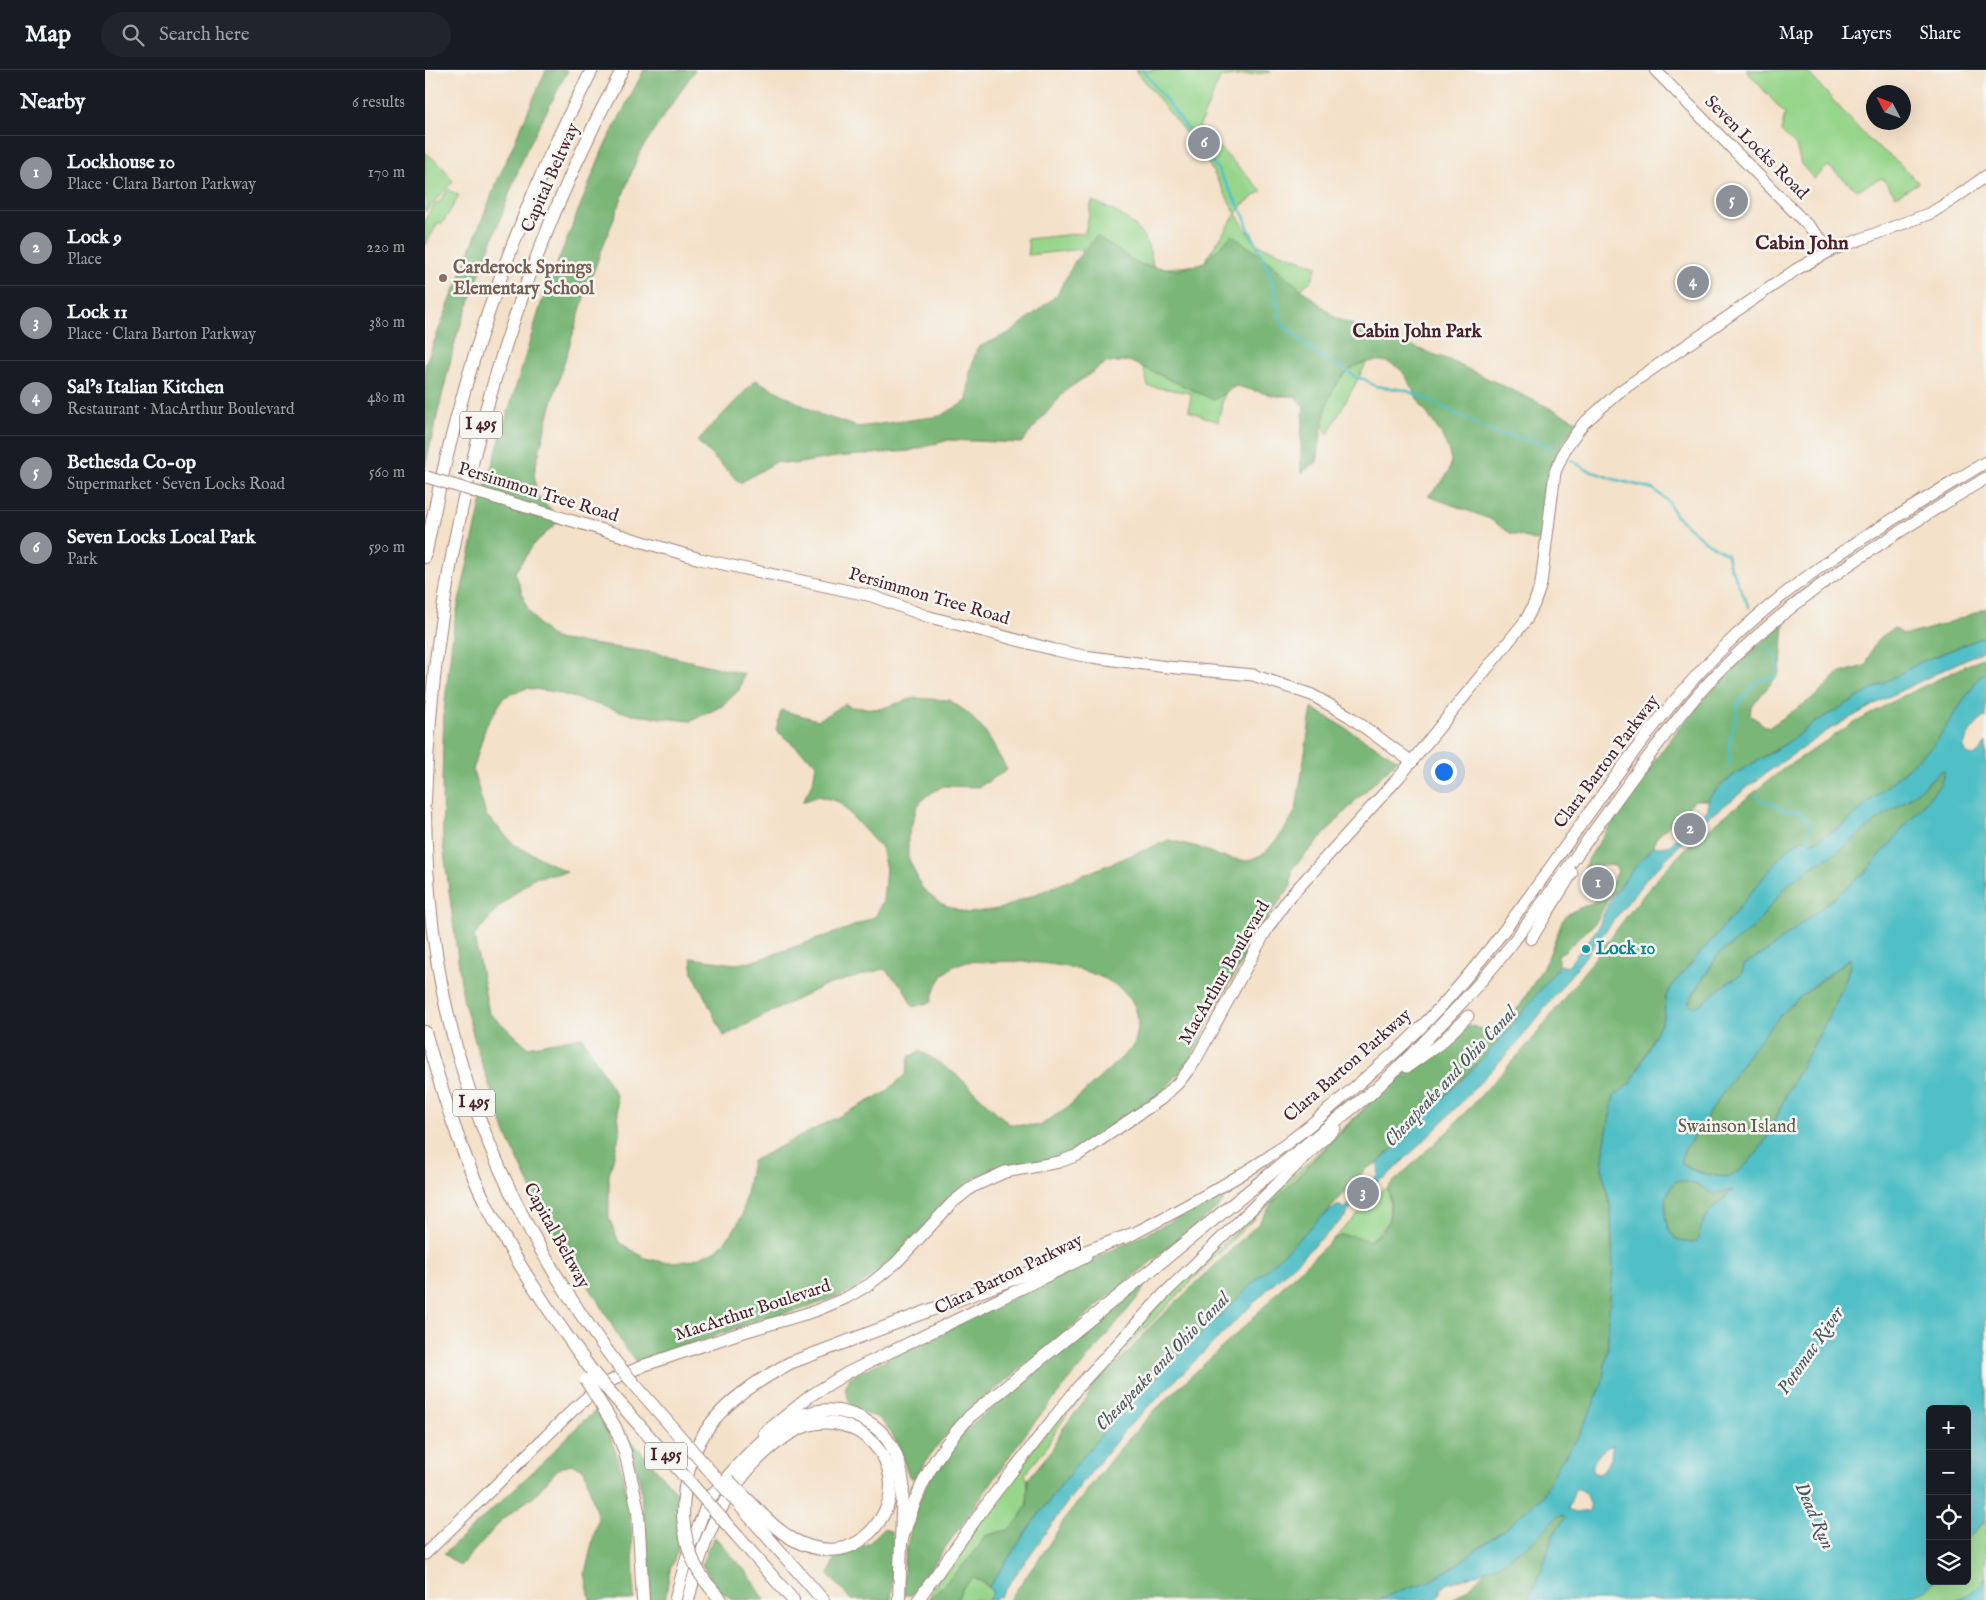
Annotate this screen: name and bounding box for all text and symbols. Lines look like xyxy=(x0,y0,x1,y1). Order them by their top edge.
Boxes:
search box xyxy=(101,12,451,57)
text: Map xyxy=(25,19,71,50)
icon: search xyxy=(119,21,147,49)
text: Search here xyxy=(159,23,250,47)
text: Map xyxy=(1779,23,1813,46)
text: Layers xyxy=(1841,23,1892,46)
text: Share xyxy=(1920,23,1961,46)
north arrow xyxy=(1866,85,1911,130)
text: Nearby xyxy=(20,89,85,116)
street label: Seven Locks Road xyxy=(1699,91,1813,205)
text: 6 results xyxy=(352,93,405,113)
street label: Capital Beltway xyxy=(517,120,585,236)
pin: 6 xyxy=(1188,124,1220,162)
text: Lockhouse 10 xyxy=(67,151,175,175)
text: 1 xyxy=(33,163,39,183)
text: 170 m xyxy=(368,163,405,183)
text: Place · Clara Barton Parkway xyxy=(67,175,256,195)
pin: 5 xyxy=(1716,182,1748,220)
text: Lock 9 xyxy=(67,226,122,250)
district label: Cabin John xyxy=(1755,231,1849,256)
text: 2 xyxy=(32,238,40,258)
text: 220 m xyxy=(366,238,405,258)
text: Place xyxy=(67,250,102,270)
place label: Carderock Springs Elementary School xyxy=(453,257,595,301)
pin: 4 xyxy=(1677,263,1709,301)
marker: Carderock Springs Elementary School xyxy=(437,272,449,284)
text: Lock 11 xyxy=(67,301,128,325)
text: 3 xyxy=(33,313,39,333)
text: 380 m xyxy=(369,313,405,333)
district label: Cabin John Park xyxy=(1352,320,1482,344)
text: Place · Clara Barton Parkway xyxy=(67,325,256,345)
text: Sal’s Italian Kitchen xyxy=(67,376,224,400)
text: 4 xyxy=(32,388,40,408)
text: 480 m xyxy=(367,388,405,408)
text: Restaurant · MacArthur Boulevard xyxy=(67,400,295,420)
road number: I 495 xyxy=(460,412,502,438)
text: Bethesda Co-op xyxy=(67,451,196,475)
street label: Persimmon Tree Road xyxy=(455,458,621,528)
text: 5 xyxy=(33,463,39,483)
text: 560 m xyxy=(369,463,405,483)
text: Supermarket · Seven Locks Road xyxy=(67,475,285,495)
text: Seven Locks Local Park xyxy=(67,526,256,550)
text: 6 xyxy=(33,538,39,558)
text: 590 m xyxy=(369,538,405,558)
text: Park xyxy=(67,550,97,570)
street label: Persimmon Tree Road xyxy=(846,563,1013,631)
street label: Clara Barton Parkway xyxy=(1549,690,1665,834)
your location xyxy=(1431,759,1457,785)
pin: 2 xyxy=(1674,810,1706,848)
pin: 1 xyxy=(1582,864,1614,902)
street label: MacArthur Boulevard xyxy=(1174,896,1276,1049)
place label: Lock 10 xyxy=(1596,938,1656,961)
marker: Lock 10 xyxy=(1580,943,1592,955)
water label: Chesapeake and Ohio Canal xyxy=(1380,1001,1523,1152)
street label: Clara Barton Parkway xyxy=(1279,1004,1417,1128)
road number: I 495 xyxy=(453,1090,495,1116)
park label: Swainson Island xyxy=(1678,1116,1797,1139)
pin: 3 xyxy=(1347,1174,1379,1212)
street label: Capital Beltway xyxy=(517,1179,595,1293)
street label: Clara Barton Parkway xyxy=(931,1229,1087,1321)
street label: MacArthur Boulevard xyxy=(672,1275,834,1347)
water label: Chesapeake and Ohio Canal xyxy=(1091,1287,1236,1436)
water label: Potomac River xyxy=(1772,1301,1851,1399)
map controls xyxy=(1926,1405,1971,1585)
button: + xyxy=(1926,1405,1971,1450)
road number: I 495 xyxy=(645,1442,687,1470)
button: − xyxy=(1926,1450,1971,1495)
water label: Dead Run xyxy=(1789,1479,1839,1553)
button: locate xyxy=(1926,1495,1971,1540)
button: layers xyxy=(1926,1540,1971,1585)

